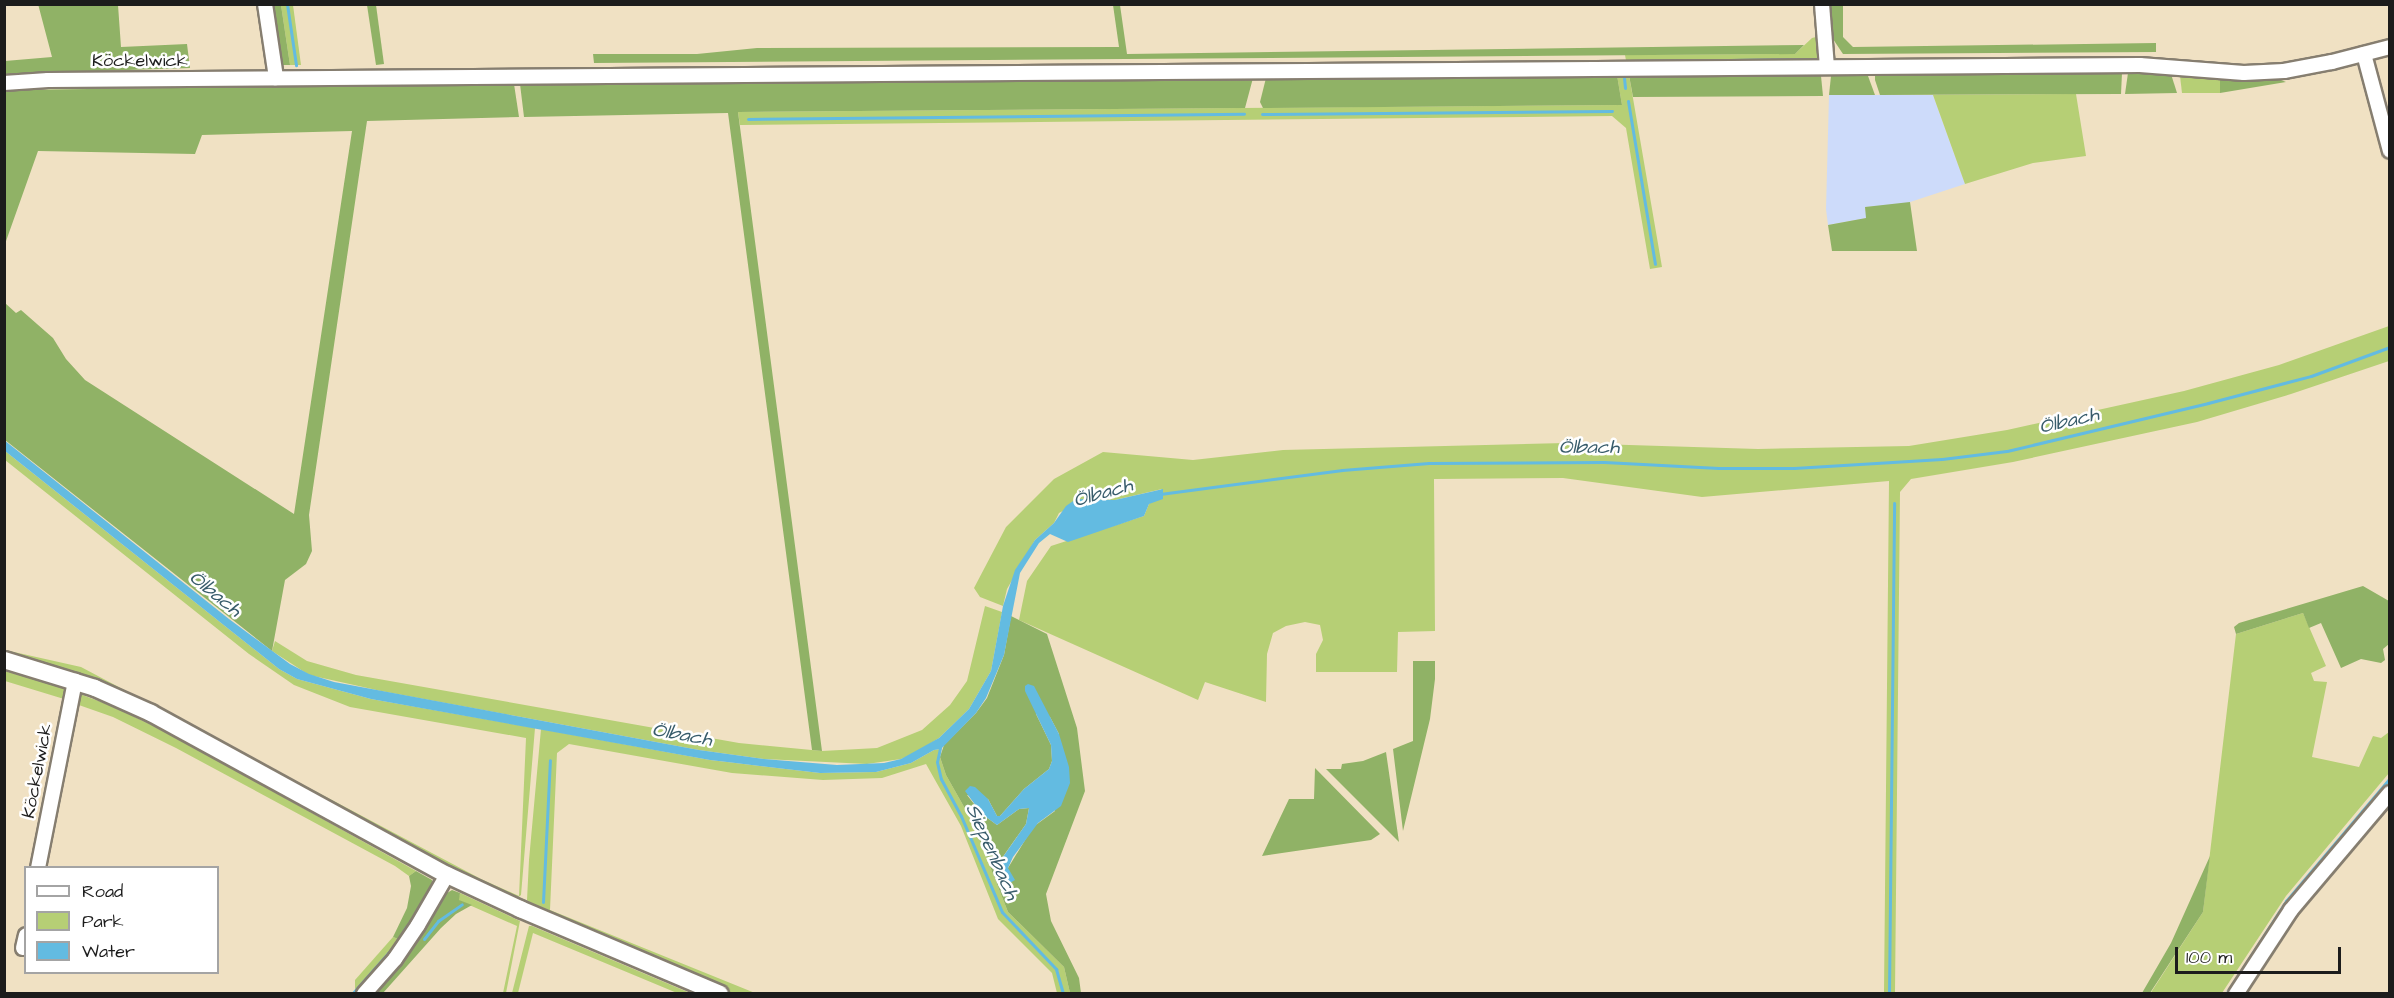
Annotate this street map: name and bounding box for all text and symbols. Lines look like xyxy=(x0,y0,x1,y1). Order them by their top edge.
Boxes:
street label: Köckelwick xyxy=(92,50,188,72)
water label: Ölbach xyxy=(2037,403,2101,439)
water label: Ölbach xyxy=(1559,435,1619,459)
water label: Ölbach xyxy=(1071,473,1135,513)
water label: Ölbach xyxy=(184,566,246,622)
water label: Ölbach xyxy=(650,718,714,752)
street label: Köckelwick xyxy=(18,722,58,820)
water label: Siepenbach xyxy=(960,800,1024,904)
legend xyxy=(24,866,219,974)
text: Road xyxy=(82,879,123,904)
text: Park xyxy=(82,909,124,934)
scale bar xyxy=(2178,935,2344,973)
text: Water xyxy=(82,939,135,964)
text: 100 m xyxy=(2186,945,2232,970)

